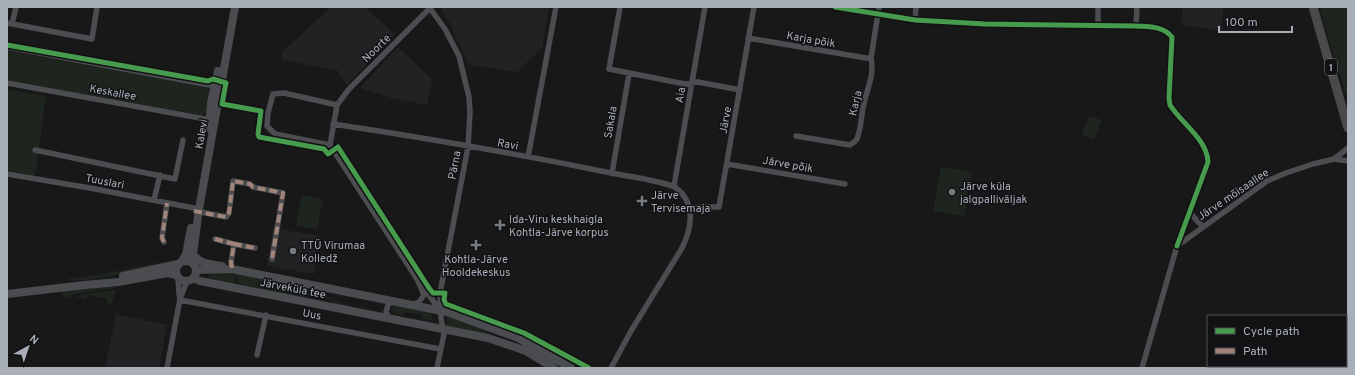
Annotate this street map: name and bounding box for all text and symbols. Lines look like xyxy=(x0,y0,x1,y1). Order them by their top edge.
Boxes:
scale bar xyxy=(1219,8,1292,34)
text: 100 m xyxy=(1225,15,1258,31)
street label: Karja põik xyxy=(785,29,837,51)
street label: Noorte xyxy=(360,31,394,66)
road number: 1 xyxy=(1325,59,1337,75)
street label: Keskallee xyxy=(88,82,137,104)
street label: Aia xyxy=(673,86,689,104)
street label: Karja xyxy=(846,89,866,117)
street label: Sakala xyxy=(601,105,621,139)
street label: Järve xyxy=(717,105,735,135)
street label: Kalevi xyxy=(192,118,211,150)
street label: Ravi xyxy=(496,136,520,154)
street label: Pärna xyxy=(445,150,465,181)
street label: Järve põik xyxy=(761,154,814,176)
street label: Järve mõisaallee xyxy=(1195,166,1272,224)
street label: Tuuslari xyxy=(84,171,125,193)
place label: Järve küla jalgpalliväljak xyxy=(959,180,1027,207)
marker: Järve küla jalgpalliväljak xyxy=(947,187,957,197)
place label: Järve Tervisemaja xyxy=(651,189,711,216)
marker: Järve Tervisemaja xyxy=(636,195,648,207)
place label: Ida-Viru keskhaigla Kohtla-Järve korpus xyxy=(509,213,609,240)
marker: Ida-Viru keskhaigla Kohtla-Järve korpus xyxy=(494,219,506,231)
place label: TTÜ Virumaa Kolledž xyxy=(301,238,365,266)
marker: Kohtla-Järve Hooldekeskus xyxy=(470,239,482,251)
marker: TTÜ Virumaa Kolledž xyxy=(288,246,298,256)
place label: Kohtla-Järve Hooldekeskus xyxy=(442,253,510,280)
street label: Järveküla tee xyxy=(259,276,327,302)
street label: Uus xyxy=(301,306,322,324)
legend xyxy=(1207,315,1347,367)
text: Cycle path xyxy=(1243,324,1300,340)
north arrow xyxy=(8,327,48,367)
text: N xyxy=(26,332,41,348)
text: Path xyxy=(1243,344,1268,360)

